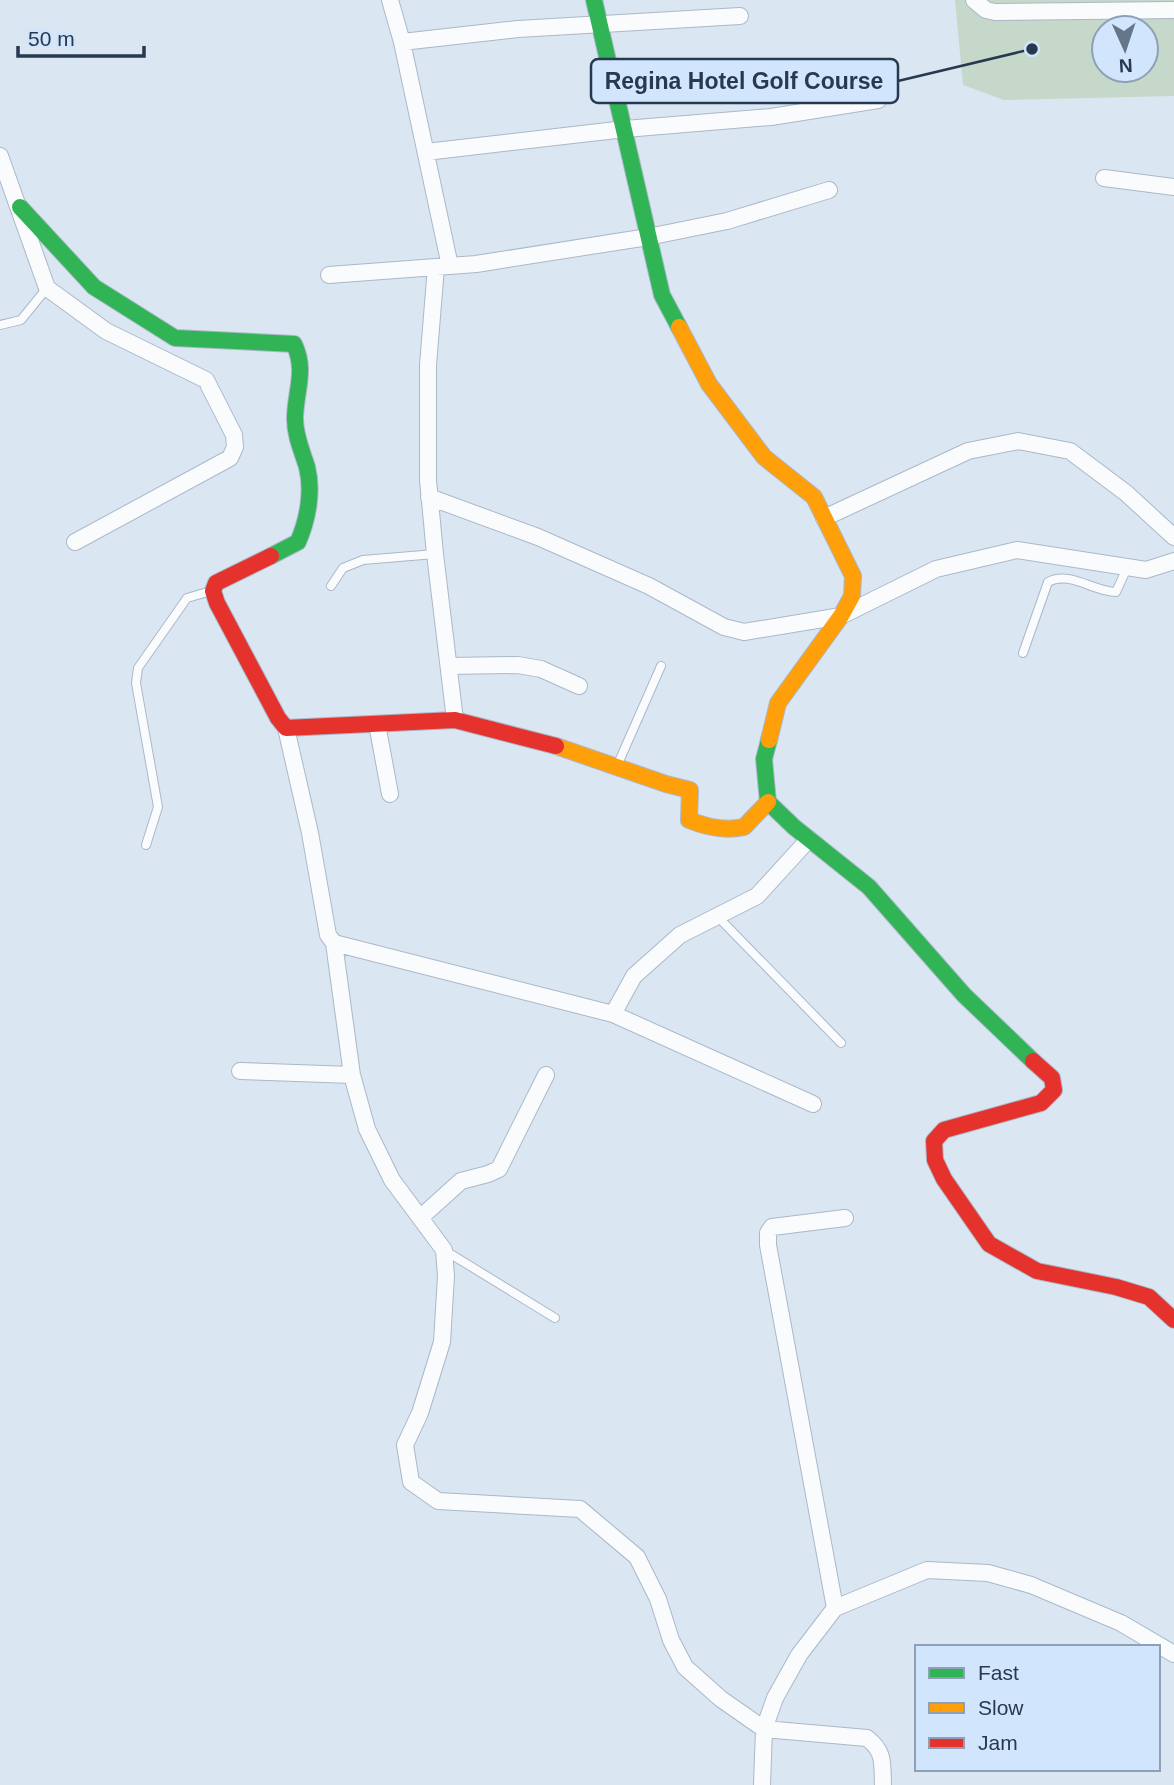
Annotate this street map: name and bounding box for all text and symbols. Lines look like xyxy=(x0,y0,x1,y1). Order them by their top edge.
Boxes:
scale bar xyxy=(18,14,144,58)
north arrow xyxy=(1090,14,1160,84)
text: 50 m xyxy=(28,27,75,50)
text: N xyxy=(1118,55,1133,76)
callout: Regina Hotel Golf Course xyxy=(591,59,898,103)
text: Regina Hotel Golf Course xyxy=(605,68,883,94)
legend xyxy=(915,1645,1160,1771)
text: Fast xyxy=(978,1661,1019,1684)
text: Slow xyxy=(978,1696,1024,1719)
text: Jam xyxy=(978,1731,1018,1754)

